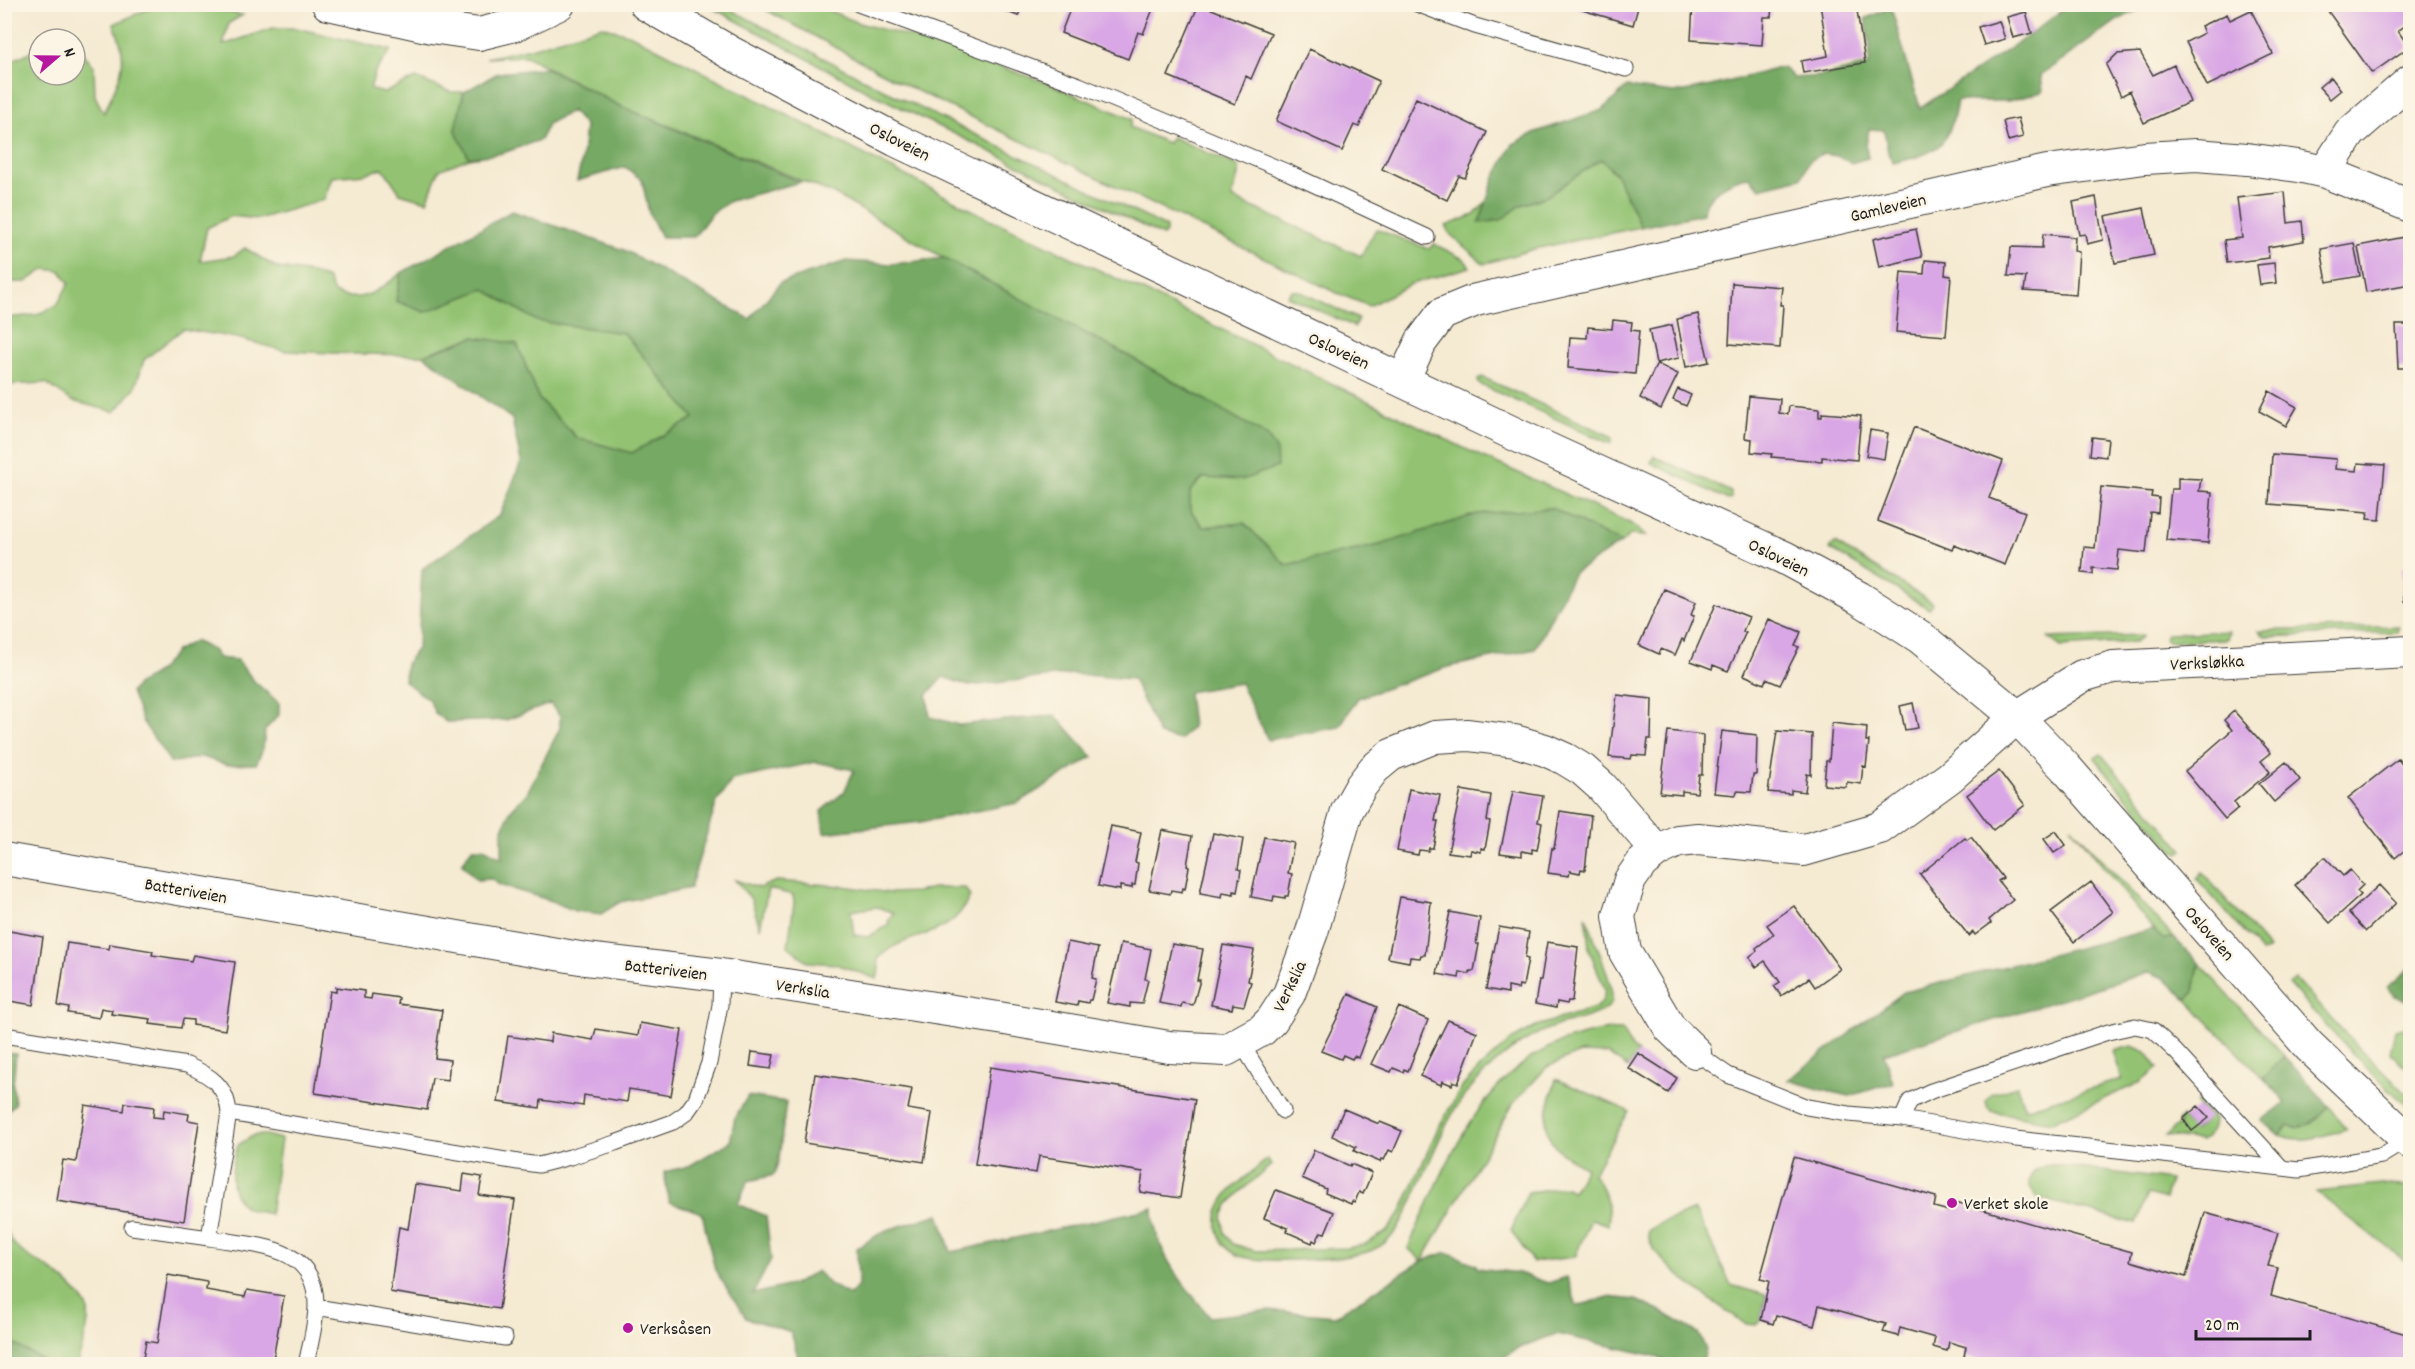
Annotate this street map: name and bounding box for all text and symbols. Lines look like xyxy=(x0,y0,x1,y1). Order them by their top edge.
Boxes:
north arrow xyxy=(27,27,87,87)
text: N xyxy=(57,45,81,60)
street label: Osloveien xyxy=(864,117,934,169)
street label: Gamleveien xyxy=(1848,189,1929,230)
street label: Osloveien xyxy=(1303,327,1373,377)
street label: Osloveien xyxy=(1743,534,1813,585)
street label: Verksløkka xyxy=(2170,650,2245,679)
street label: Batteriveien xyxy=(142,873,229,912)
street label: Osloveien xyxy=(2177,902,2239,967)
street label: Batteriveien xyxy=(623,954,708,989)
street label: Verkslia xyxy=(1268,957,1315,1017)
street label: Verkslia xyxy=(774,974,832,1007)
place label: Verket skole xyxy=(1964,1193,2049,1218)
marker: Verket skole xyxy=(1945,1196,1959,1210)
scale bar xyxy=(2196,1303,2310,1341)
text: 20 m xyxy=(2205,1314,2239,1339)
place label: Verksåsen xyxy=(640,1318,711,1343)
marker: Verksåsen xyxy=(621,1321,635,1335)

